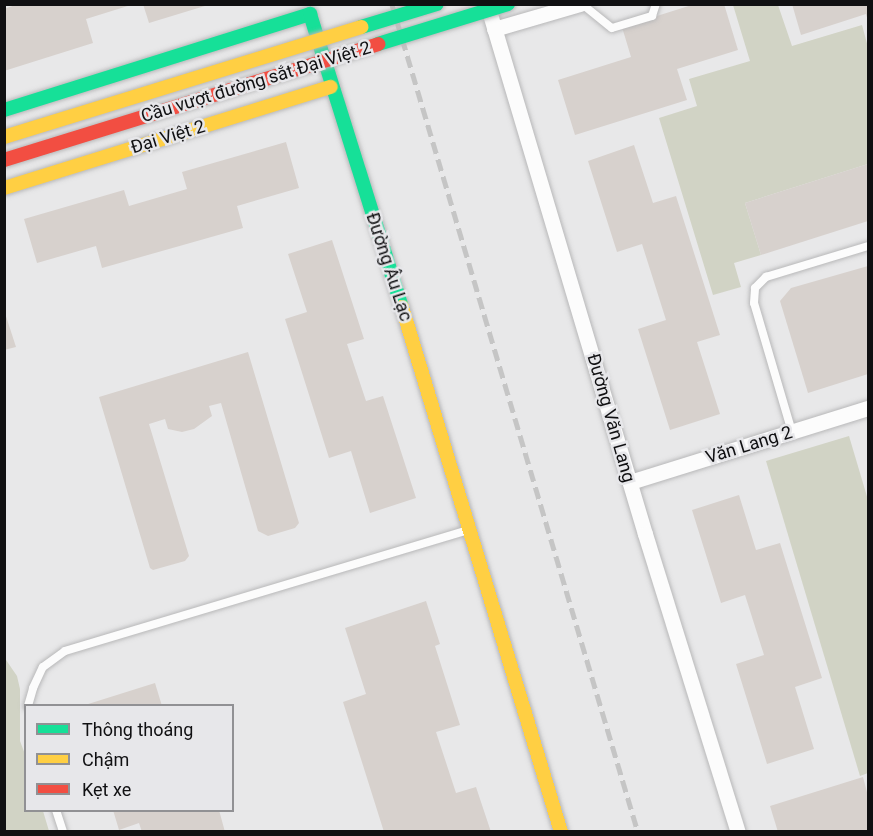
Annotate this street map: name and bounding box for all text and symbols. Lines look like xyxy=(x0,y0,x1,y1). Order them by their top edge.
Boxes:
street label: Cầu vượt đường sắt Đại Việt 2 xyxy=(139,37,373,127)
street label: Đại Việt 2 xyxy=(128,115,208,159)
street label: Đường Âu Lạc xyxy=(361,210,417,324)
street label: Đường Văn Lang xyxy=(582,351,640,485)
street label: Văn Lang 2 xyxy=(703,422,795,468)
legend xyxy=(24,704,234,812)
text: Thông thoáng xyxy=(82,719,193,740)
text: Chậm xyxy=(82,749,129,770)
text: Kẹt xe xyxy=(82,779,131,800)

